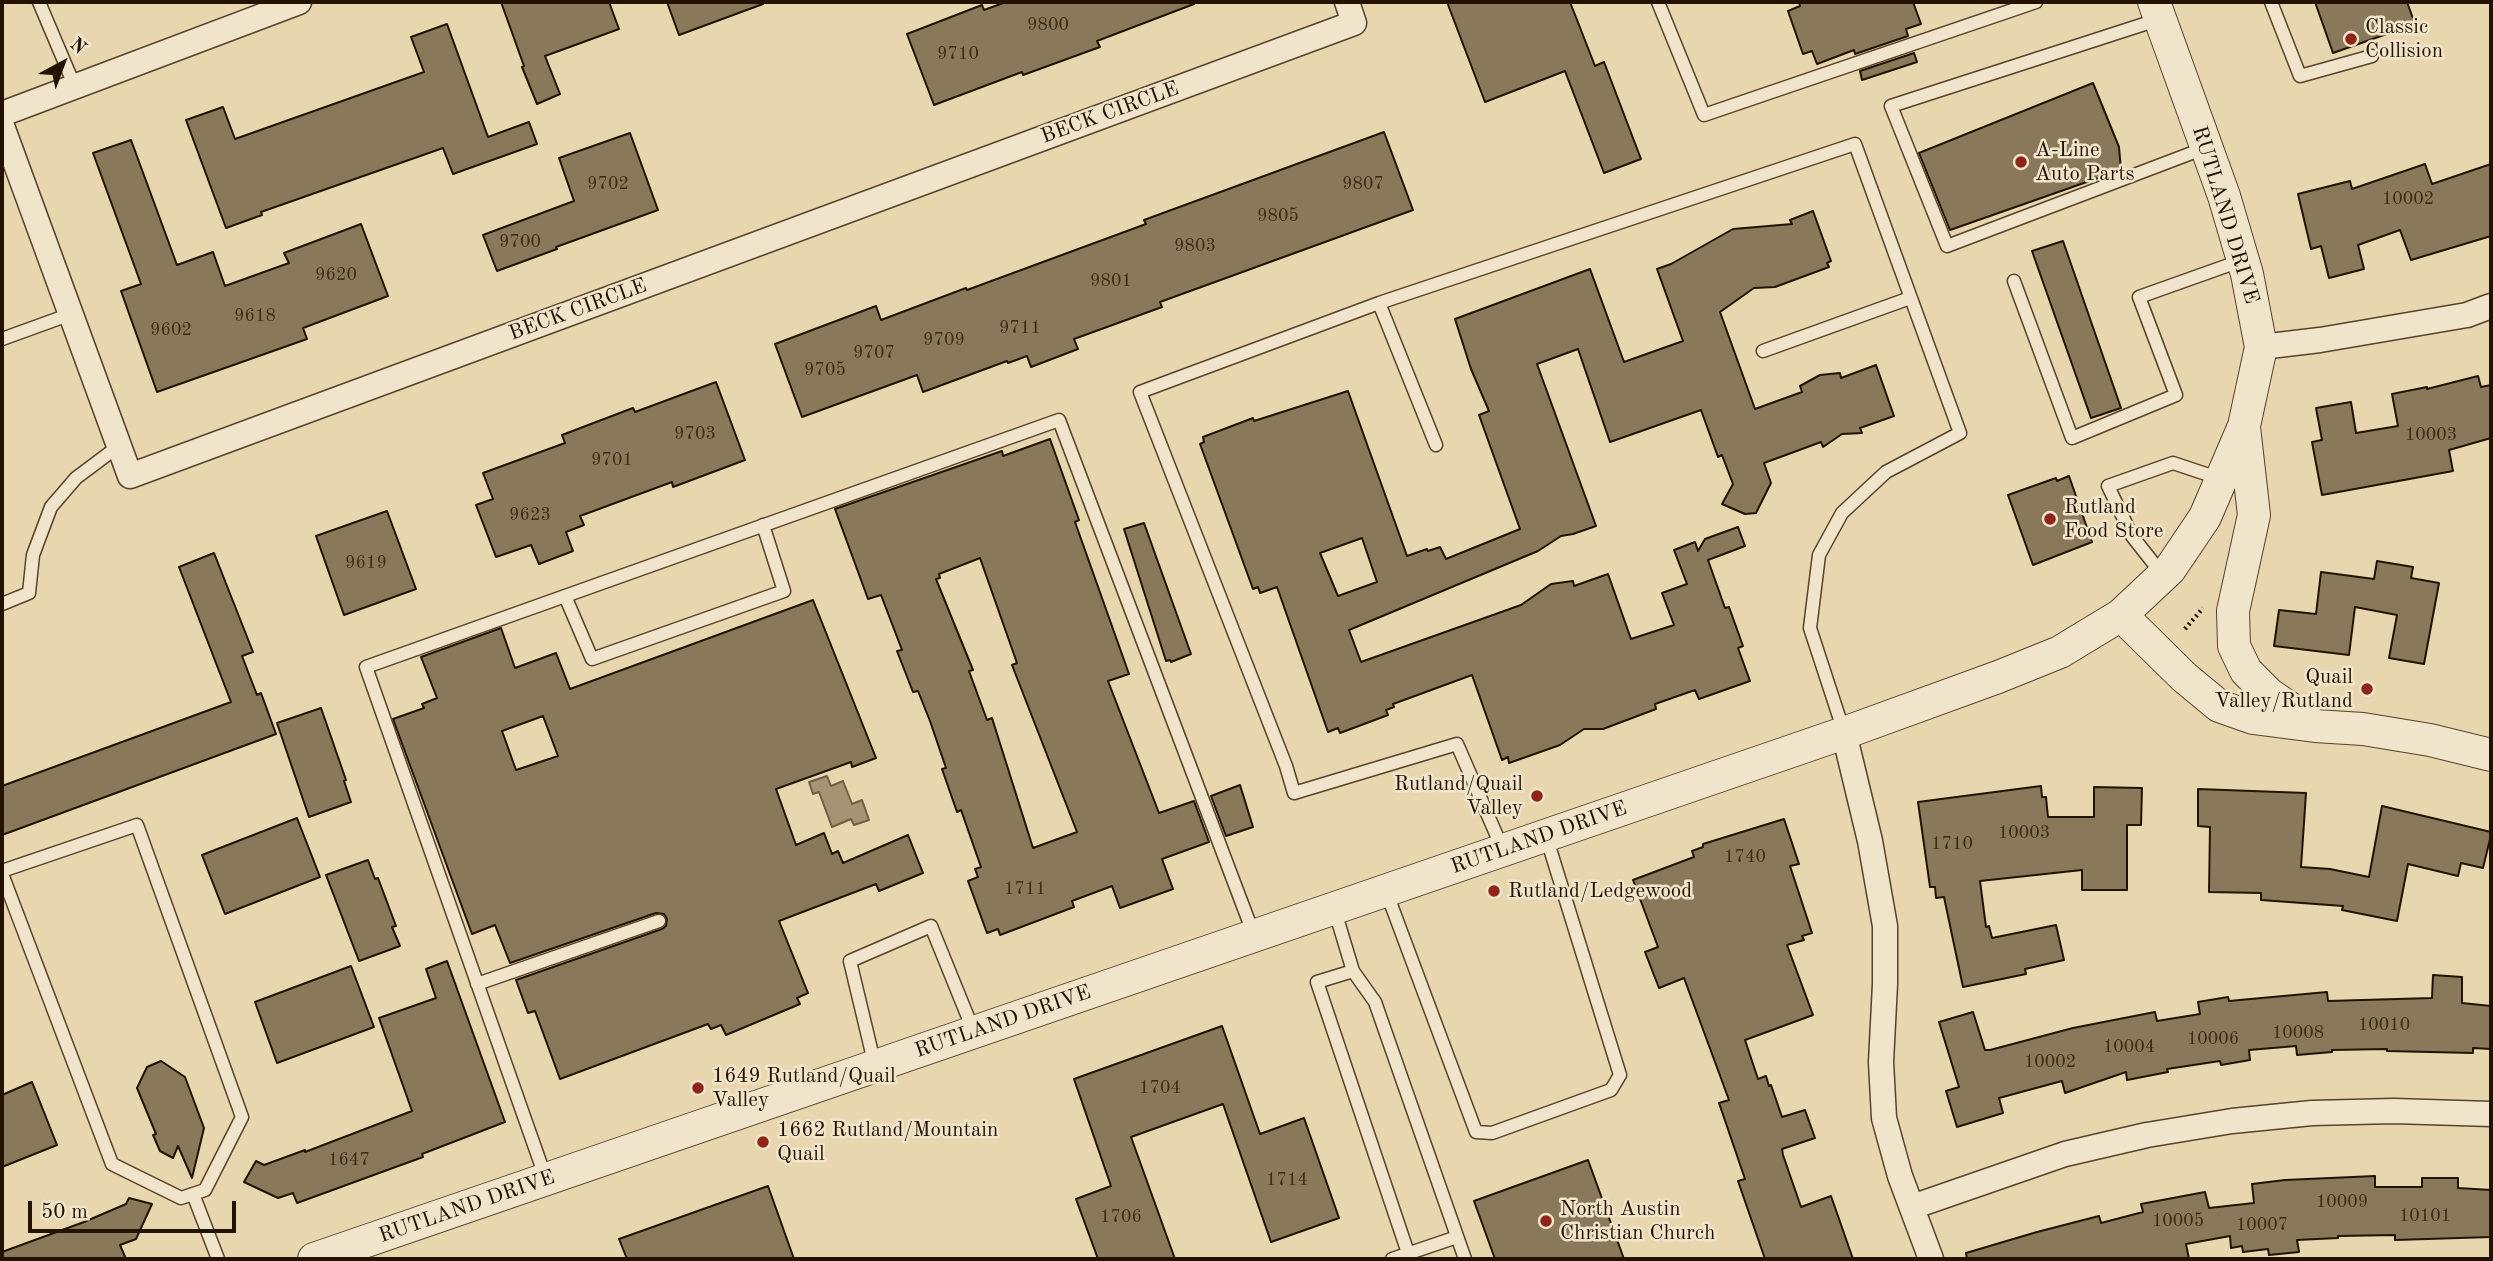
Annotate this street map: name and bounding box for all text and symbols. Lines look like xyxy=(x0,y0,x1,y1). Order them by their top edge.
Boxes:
house number: 9800 xyxy=(1027,14,1069,36)
place label: Classic Collision xyxy=(2365,14,2443,64)
north arrow xyxy=(28,28,98,98)
marker: Classic Collision xyxy=(2343,31,2359,47)
text: N xyxy=(65,35,89,59)
house number: 9710 xyxy=(937,43,979,65)
street label: BECK CIRCLE xyxy=(1038,76,1182,150)
street label: RUTLAND DRIVE xyxy=(2186,123,2264,307)
place label: A-Line Auto Parts xyxy=(2035,137,2135,187)
marker: A-Line Auto Parts xyxy=(2013,154,2029,170)
house number: 9702 xyxy=(587,173,629,195)
house number: 9807 xyxy=(1342,173,1384,195)
house number: 10002 xyxy=(2382,188,2434,210)
house number: 9805 xyxy=(1257,205,1299,227)
house number: 9700 xyxy=(499,231,541,253)
house number: 9803 xyxy=(1174,235,1216,257)
house number: 9620 xyxy=(315,264,357,286)
house number: 9801 xyxy=(1090,270,1132,292)
street label: BECK CIRCLE xyxy=(506,273,650,347)
house number: 9618 xyxy=(234,305,276,327)
house number: 9711 xyxy=(999,317,1041,339)
house number: 9602 xyxy=(150,319,192,341)
house number: 9709 xyxy=(923,329,965,351)
house number: 9707 xyxy=(853,342,895,364)
house number: 9705 xyxy=(804,359,846,381)
house number: 9703 xyxy=(674,423,716,445)
house number: 10003 xyxy=(2405,424,2457,446)
house number: 9701 xyxy=(591,449,633,471)
place label: Rutland Food Store xyxy=(2064,494,2163,544)
house number: 9623 xyxy=(509,504,551,526)
marker: Rutland Food Store xyxy=(2042,511,2058,527)
house number: 9619 xyxy=(345,552,387,574)
place label: Quail Valley/Rutland xyxy=(2215,664,2353,714)
marker: Quail Valley/Rutland xyxy=(2359,681,2375,697)
place label: Rutland/Quail Valley xyxy=(1394,771,1523,821)
marker: Rutland/Quail Valley xyxy=(1529,788,1545,804)
street label: RUTLAND DRIVE xyxy=(1448,796,1630,880)
house number: 10003 xyxy=(1998,822,2050,844)
house number: 1710 xyxy=(1931,833,1973,855)
house number: 1740 xyxy=(1724,846,1766,868)
house number: 1711 xyxy=(1004,878,1046,900)
place label: Rutland/Ledgewood xyxy=(1508,878,1692,904)
marker: Rutland/Ledgewood xyxy=(1486,883,1502,899)
street label: RUTLAND DRIVE xyxy=(912,980,1094,1064)
house number: 10010 xyxy=(2358,1014,2410,1036)
house number: 10008 xyxy=(2272,1022,2324,1044)
house number: 10006 xyxy=(2187,1028,2239,1050)
house number: 10004 xyxy=(2103,1036,2155,1058)
house number: 10002 xyxy=(2024,1051,2076,1073)
place label: 1649 Rutland/Quail Valley xyxy=(712,1063,896,1113)
house number: 1704 xyxy=(1139,1077,1181,1099)
marker: 1649 Rutland/Quail Valley xyxy=(690,1080,706,1096)
place label: 1662 Rutland/Mountain Quail xyxy=(777,1117,998,1167)
marker: 1662 Rutland/Mountain Quail xyxy=(755,1134,771,1150)
house number: 1647 xyxy=(328,1149,370,1171)
street label: RUTLAND DRIVE xyxy=(376,1165,558,1249)
house number: 1714 xyxy=(1266,1169,1308,1191)
scale bar xyxy=(32,1188,240,1232)
house number: 10009 xyxy=(2316,1191,2368,1213)
place label: North Austin Christian Church xyxy=(1560,1196,1715,1246)
text: 50 m xyxy=(41,1202,88,1223)
house number: 10101 xyxy=(2399,1205,2451,1227)
house number: 1706 xyxy=(1100,1206,1142,1228)
house number: 10005 xyxy=(2152,1210,2204,1232)
marker: North Austin Christian Church xyxy=(1538,1213,1554,1229)
house number: 10007 xyxy=(2236,1214,2288,1236)

